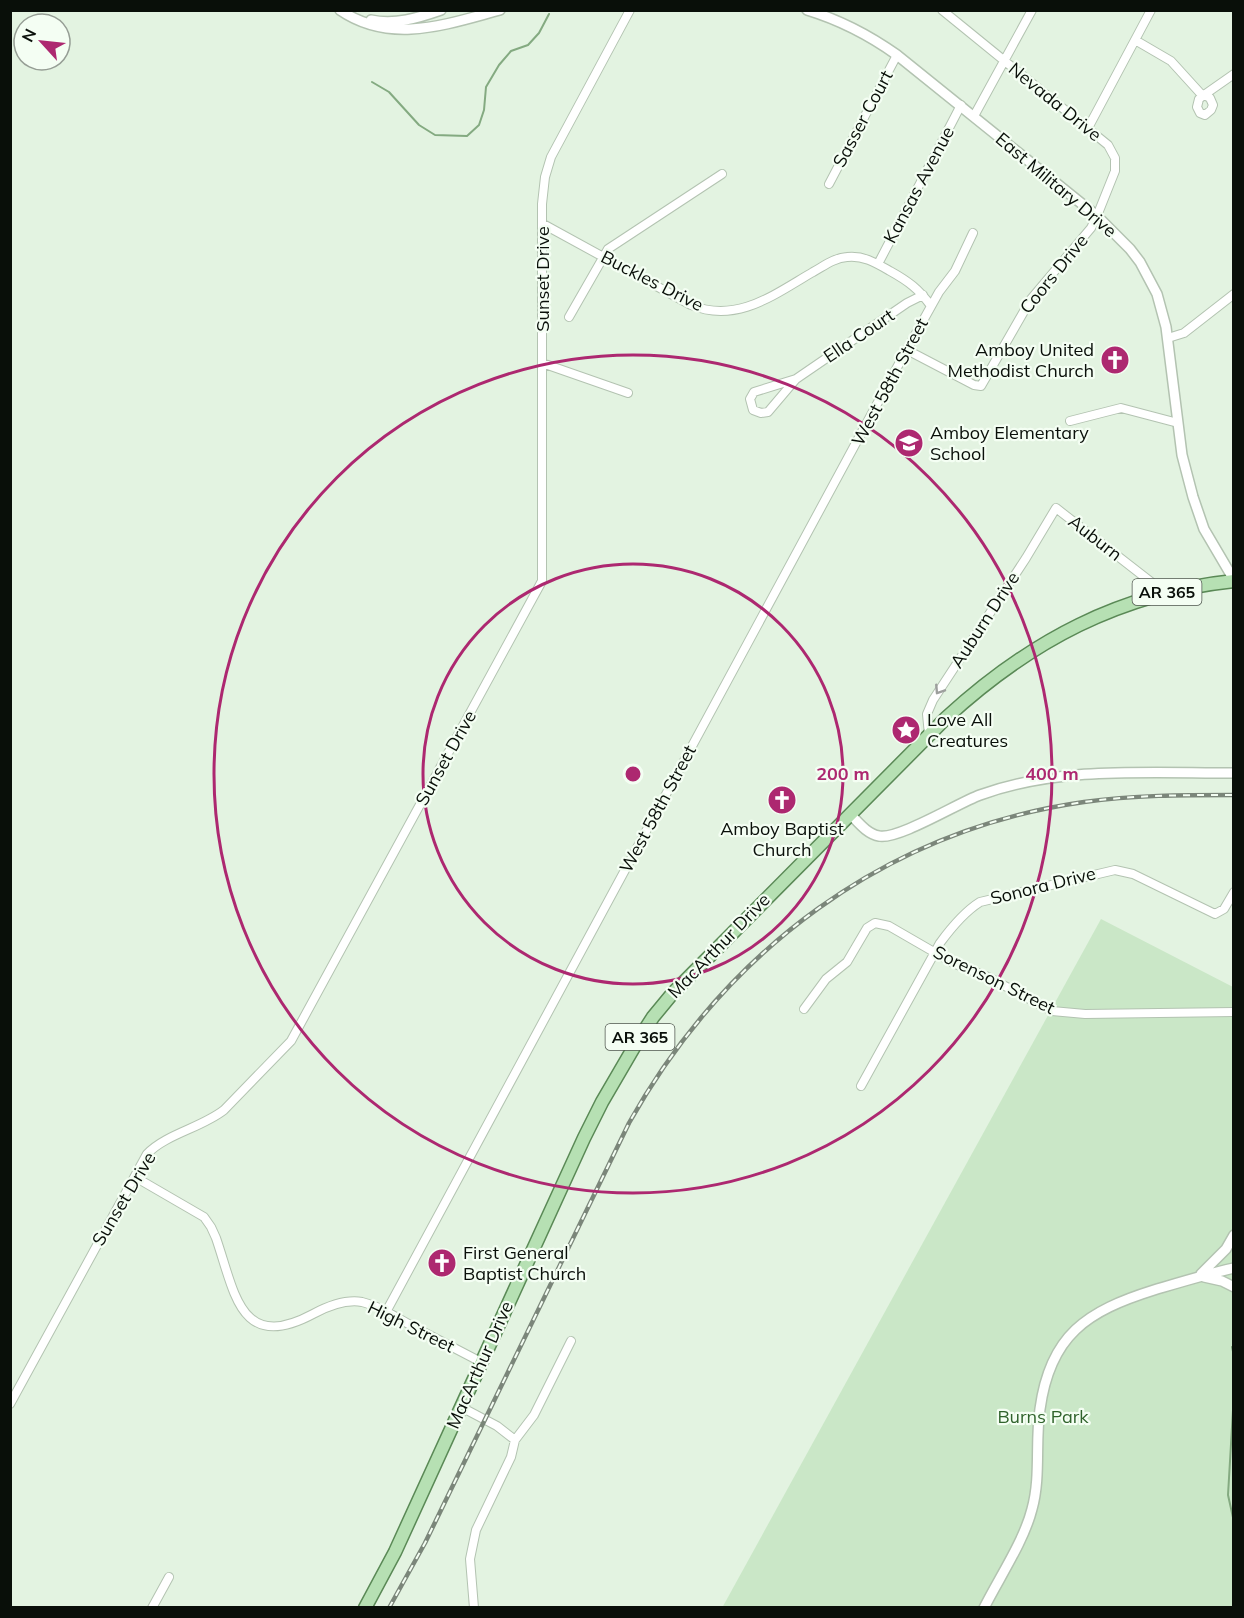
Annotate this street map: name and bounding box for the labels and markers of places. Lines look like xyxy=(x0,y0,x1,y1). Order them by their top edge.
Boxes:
place label: Amboy United Methodist Church xyxy=(948,338,1094,382)
church icon: Amboy United Methodist Church xyxy=(1099,344,1131,376)
place label: Amboy Elementary School xyxy=(930,421,1089,465)
school or university icon: Amboy Elementary School xyxy=(893,427,925,459)
place label: Love All Creatures xyxy=(927,708,1008,752)
place icon: Love All Creatures xyxy=(890,714,922,746)
centre of rings xyxy=(623,764,643,784)
church icon: Amboy Baptist Church xyxy=(766,784,798,816)
place label: Amboy Baptist Church xyxy=(720,817,844,861)
place label: First General Baptist Church xyxy=(463,1241,586,1285)
church icon: First General Baptist Church xyxy=(426,1247,458,1279)

